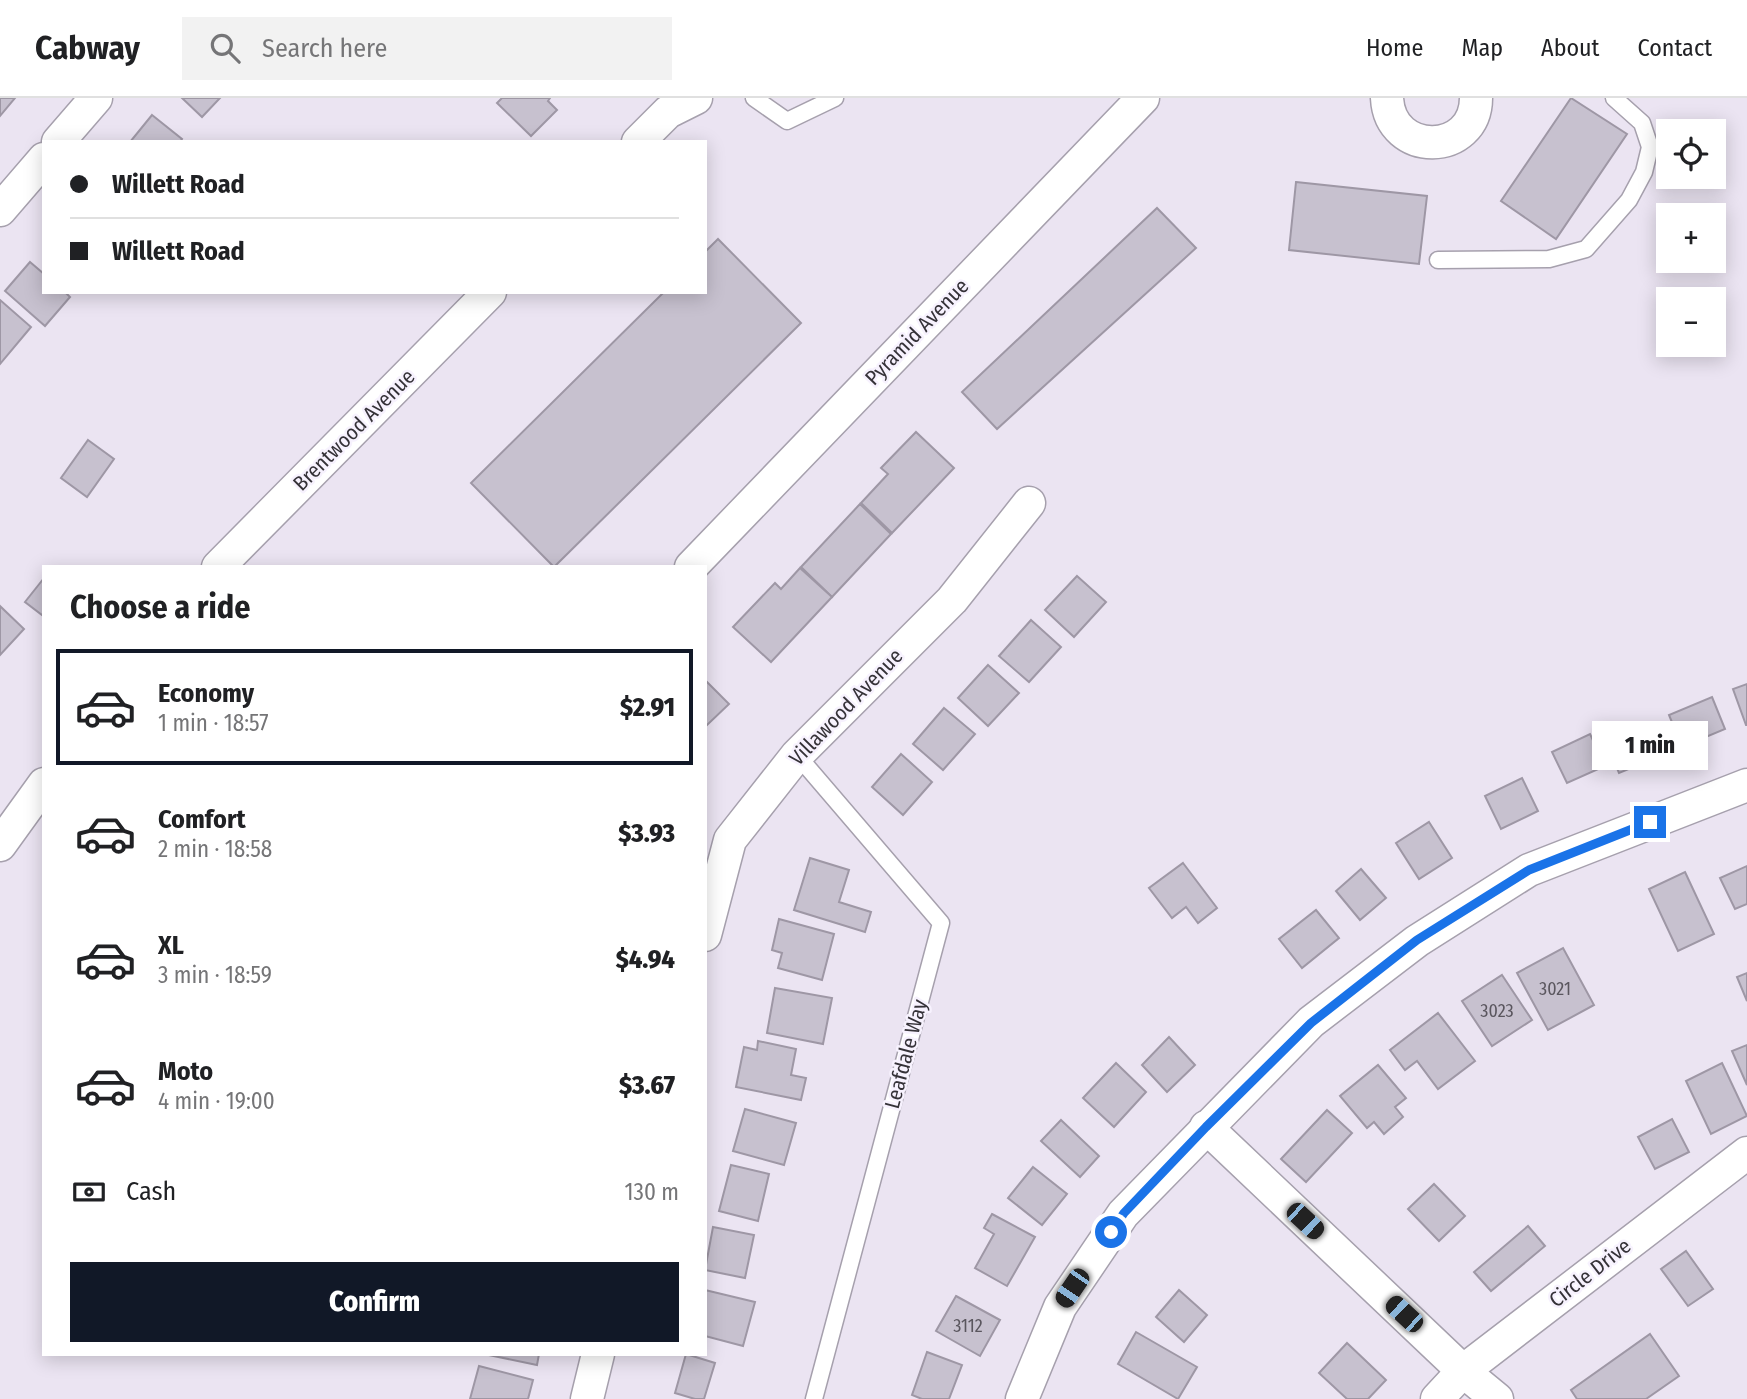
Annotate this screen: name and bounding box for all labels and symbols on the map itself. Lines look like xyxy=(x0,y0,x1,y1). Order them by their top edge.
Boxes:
street label: Pyramid Avenue xyxy=(860,273,974,391)
street label: Brentwood Avenue xyxy=(288,364,420,496)
street label: Villawood Avenue xyxy=(784,643,908,771)
callout: 1 min xyxy=(1592,720,1708,770)
route end xyxy=(1634,806,1666,838)
house number: 3021 xyxy=(1539,978,1571,1000)
street label: Leafdale Way xyxy=(879,996,933,1111)
house number: 3023 xyxy=(1480,1000,1514,1022)
car xyxy=(1283,1199,1328,1243)
route start xyxy=(1095,1216,1127,1248)
street label: Circle Drive xyxy=(1544,1233,1636,1313)
car xyxy=(1052,1265,1093,1311)
car xyxy=(1382,1292,1427,1336)
house number: 3112 xyxy=(953,1315,983,1337)

